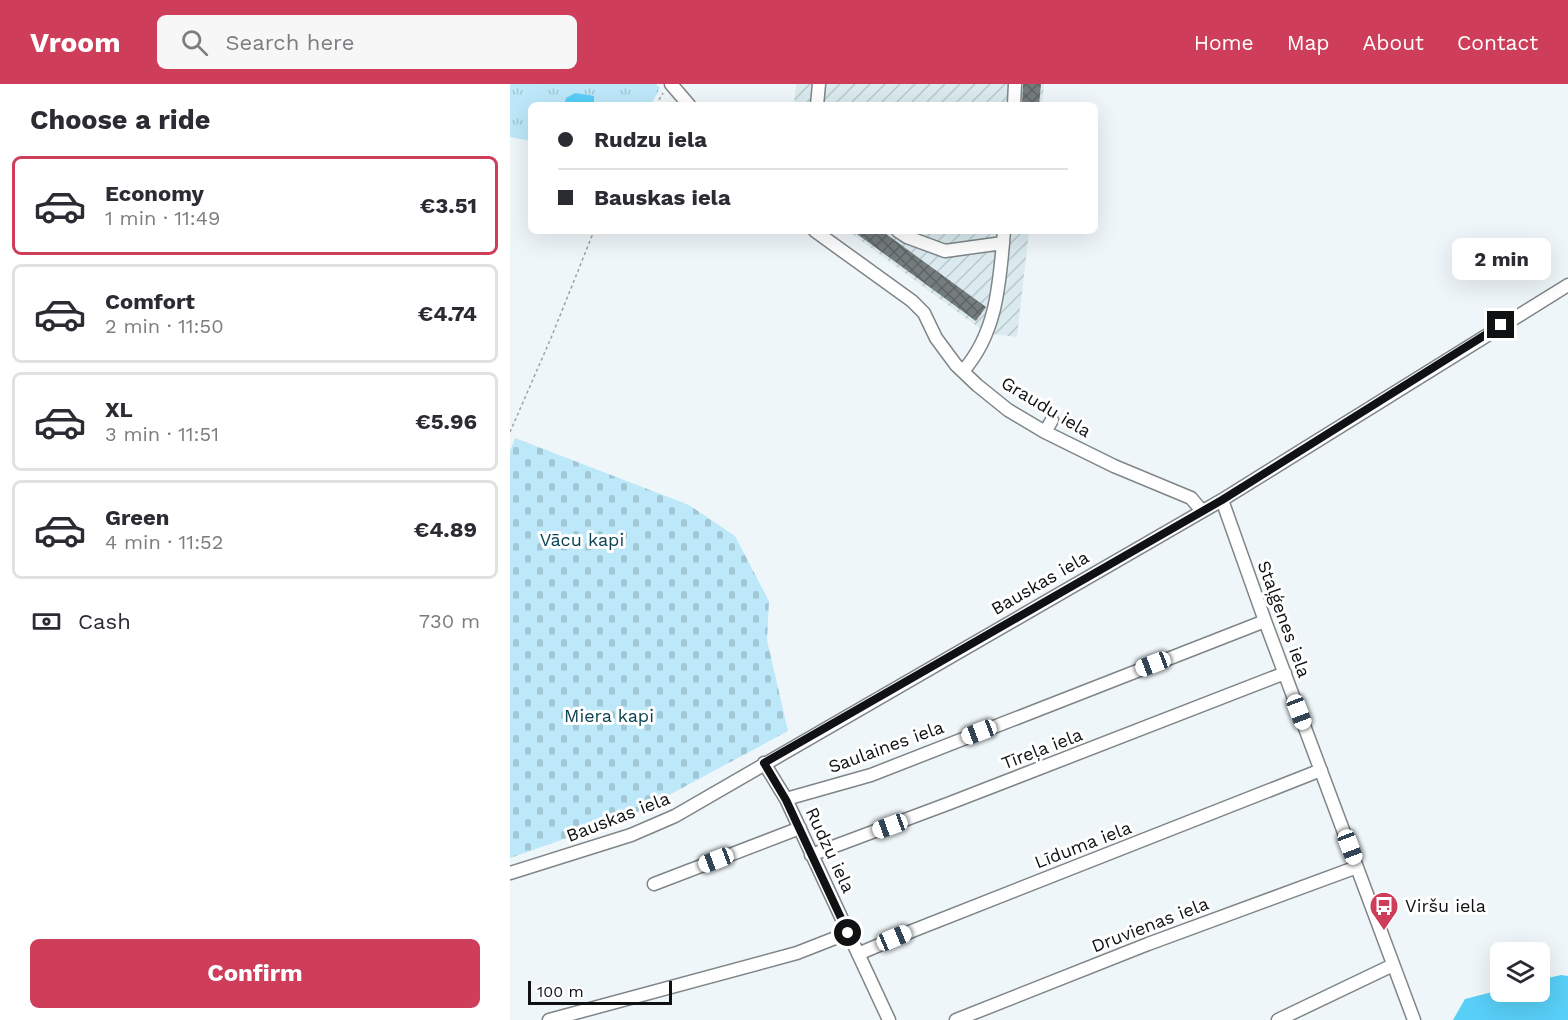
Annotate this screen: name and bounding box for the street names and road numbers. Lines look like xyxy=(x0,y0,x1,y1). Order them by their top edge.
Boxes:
street label: Graudu iela xyxy=(998,372,1095,442)
street label: Bauskas iela xyxy=(987,546,1092,619)
street label: Staļģenes iela xyxy=(1254,558,1315,680)
street label: Saulaines iela xyxy=(825,716,946,777)
street label: Tīreļa iela xyxy=(998,723,1085,774)
street label: Bauskas iela xyxy=(563,787,673,846)
street label: Rudzu iela xyxy=(802,804,859,896)
street label: Līduma iela xyxy=(1031,816,1134,873)
street label: Druvienas iela xyxy=(1088,893,1211,957)

